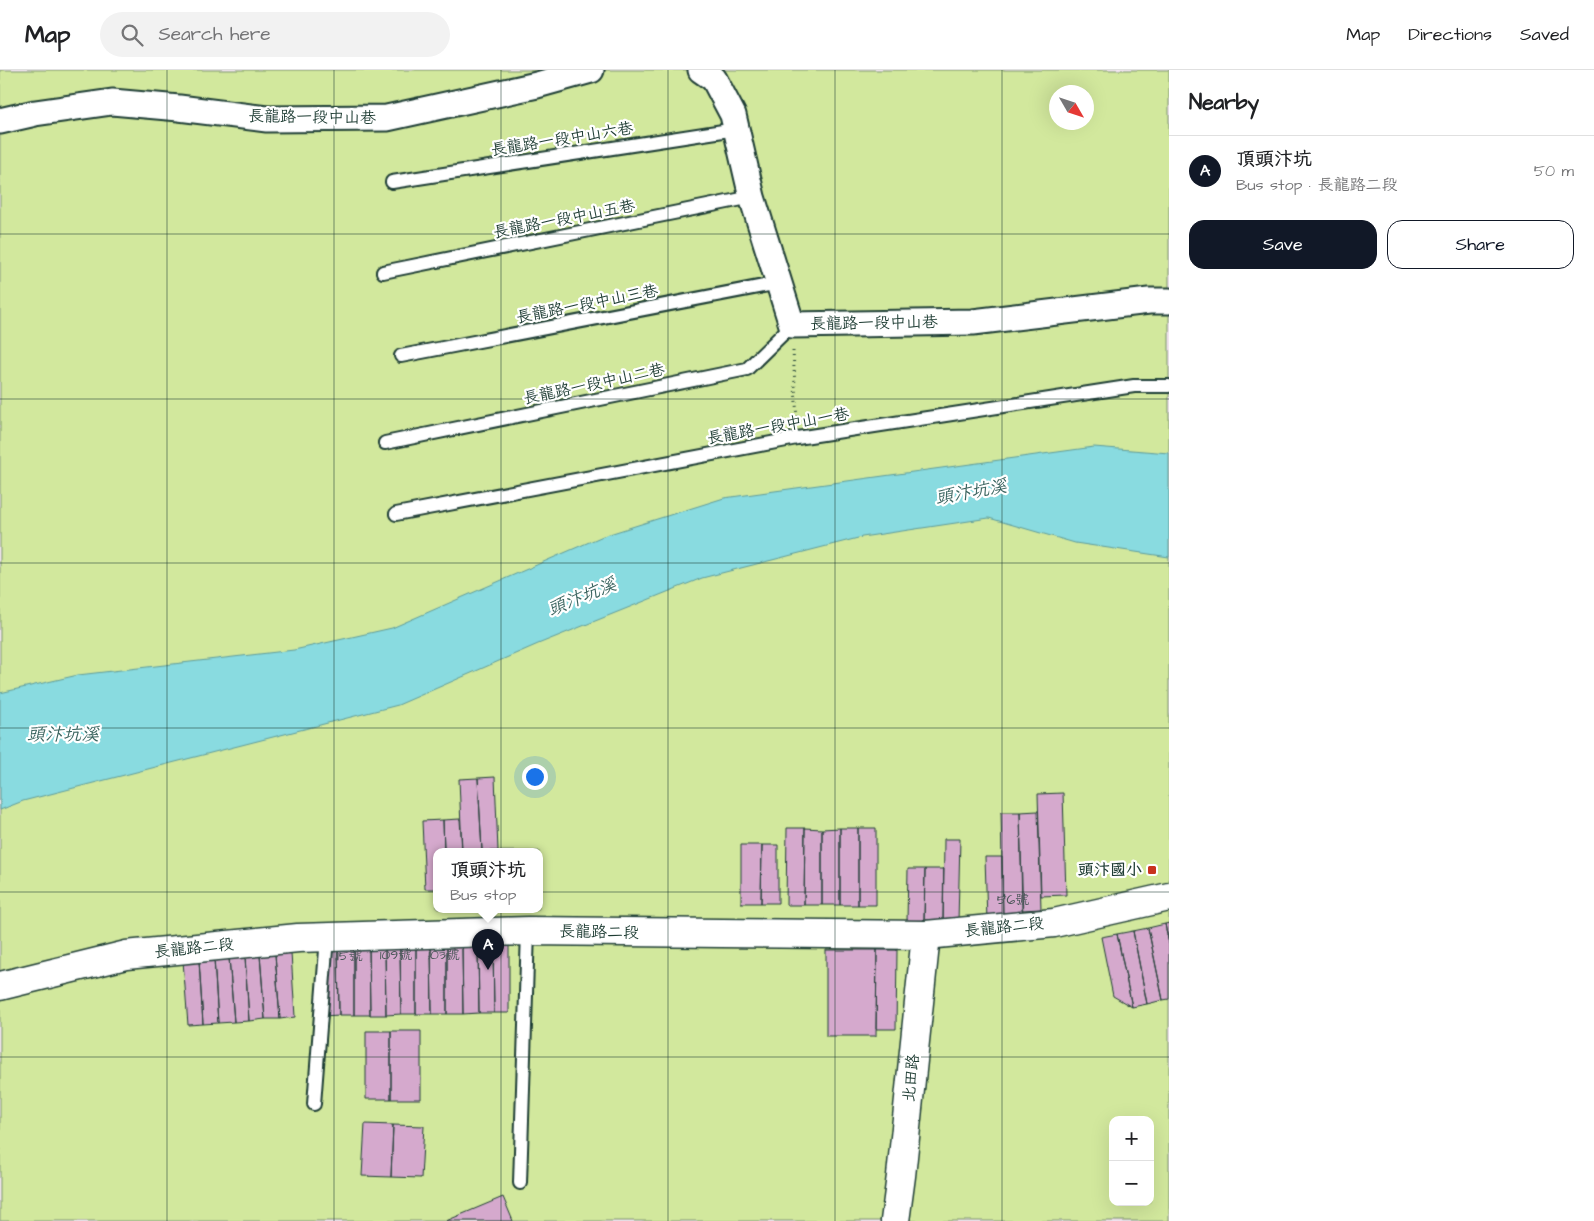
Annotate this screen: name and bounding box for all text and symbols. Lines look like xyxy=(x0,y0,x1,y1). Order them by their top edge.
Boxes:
search box xyxy=(100,12,450,57)
text: Map xyxy=(25,18,70,52)
icon: search xyxy=(118,21,146,49)
text: Search here xyxy=(158,21,271,48)
text: Map xyxy=(1346,22,1380,47)
text: Directions xyxy=(1408,22,1492,47)
text: Saved xyxy=(1520,22,1569,47)
north arrow xyxy=(1049,85,1094,130)
text: Nearby xyxy=(1189,88,1259,117)
street label: 長龍路一段中山巷 xyxy=(248,105,376,129)
street label: 長龍路一段中山六巷 xyxy=(489,117,635,161)
text: 頂頭汴坑 xyxy=(1236,146,1312,173)
text: A xyxy=(1200,160,1210,182)
text: 50 m xyxy=(1534,160,1574,182)
text: Bus stop · 長龍路二段 xyxy=(1236,174,1397,196)
street label: 長龍路一段中山五巷 xyxy=(491,194,637,244)
button: Save xyxy=(1189,220,1377,269)
button: Share xyxy=(1387,220,1574,269)
street label: 長龍路一段中山三巷 xyxy=(514,279,660,329)
street label: 長龍路一段中山巷 xyxy=(810,311,938,335)
street label: 長龍路一段中山二巷 xyxy=(521,358,667,410)
street label: 長龍路一段中山一巷 xyxy=(705,403,851,449)
water label: 頭汴坑溪 xyxy=(933,473,1010,511)
water label: 頭汴坑溪 xyxy=(544,572,621,622)
water label: 頭汴坑溪 xyxy=(27,722,100,747)
your location xyxy=(522,764,548,790)
popup xyxy=(433,848,543,913)
text: 頂頭汴坑 xyxy=(450,857,526,884)
place label: 頭汴國小 xyxy=(1078,859,1142,881)
marker: 頭汴國小 xyxy=(1146,864,1158,876)
text: Bus stop xyxy=(450,884,516,906)
house number: 56號 xyxy=(997,890,1029,910)
street label: 長龍路二段 xyxy=(963,912,1045,942)
street label: 長龍路二段 xyxy=(559,920,639,944)
pin: A xyxy=(472,929,504,970)
street label: 長龍路二段 xyxy=(153,933,235,963)
house number: 109號 xyxy=(380,945,412,965)
house number: 103號 xyxy=(428,945,460,965)
house number: 115號 xyxy=(335,946,363,966)
street label: 北田路 xyxy=(898,1053,924,1103)
map controls xyxy=(1109,1116,1154,1206)
button: + xyxy=(1109,1116,1154,1161)
button: − xyxy=(1109,1161,1154,1206)

